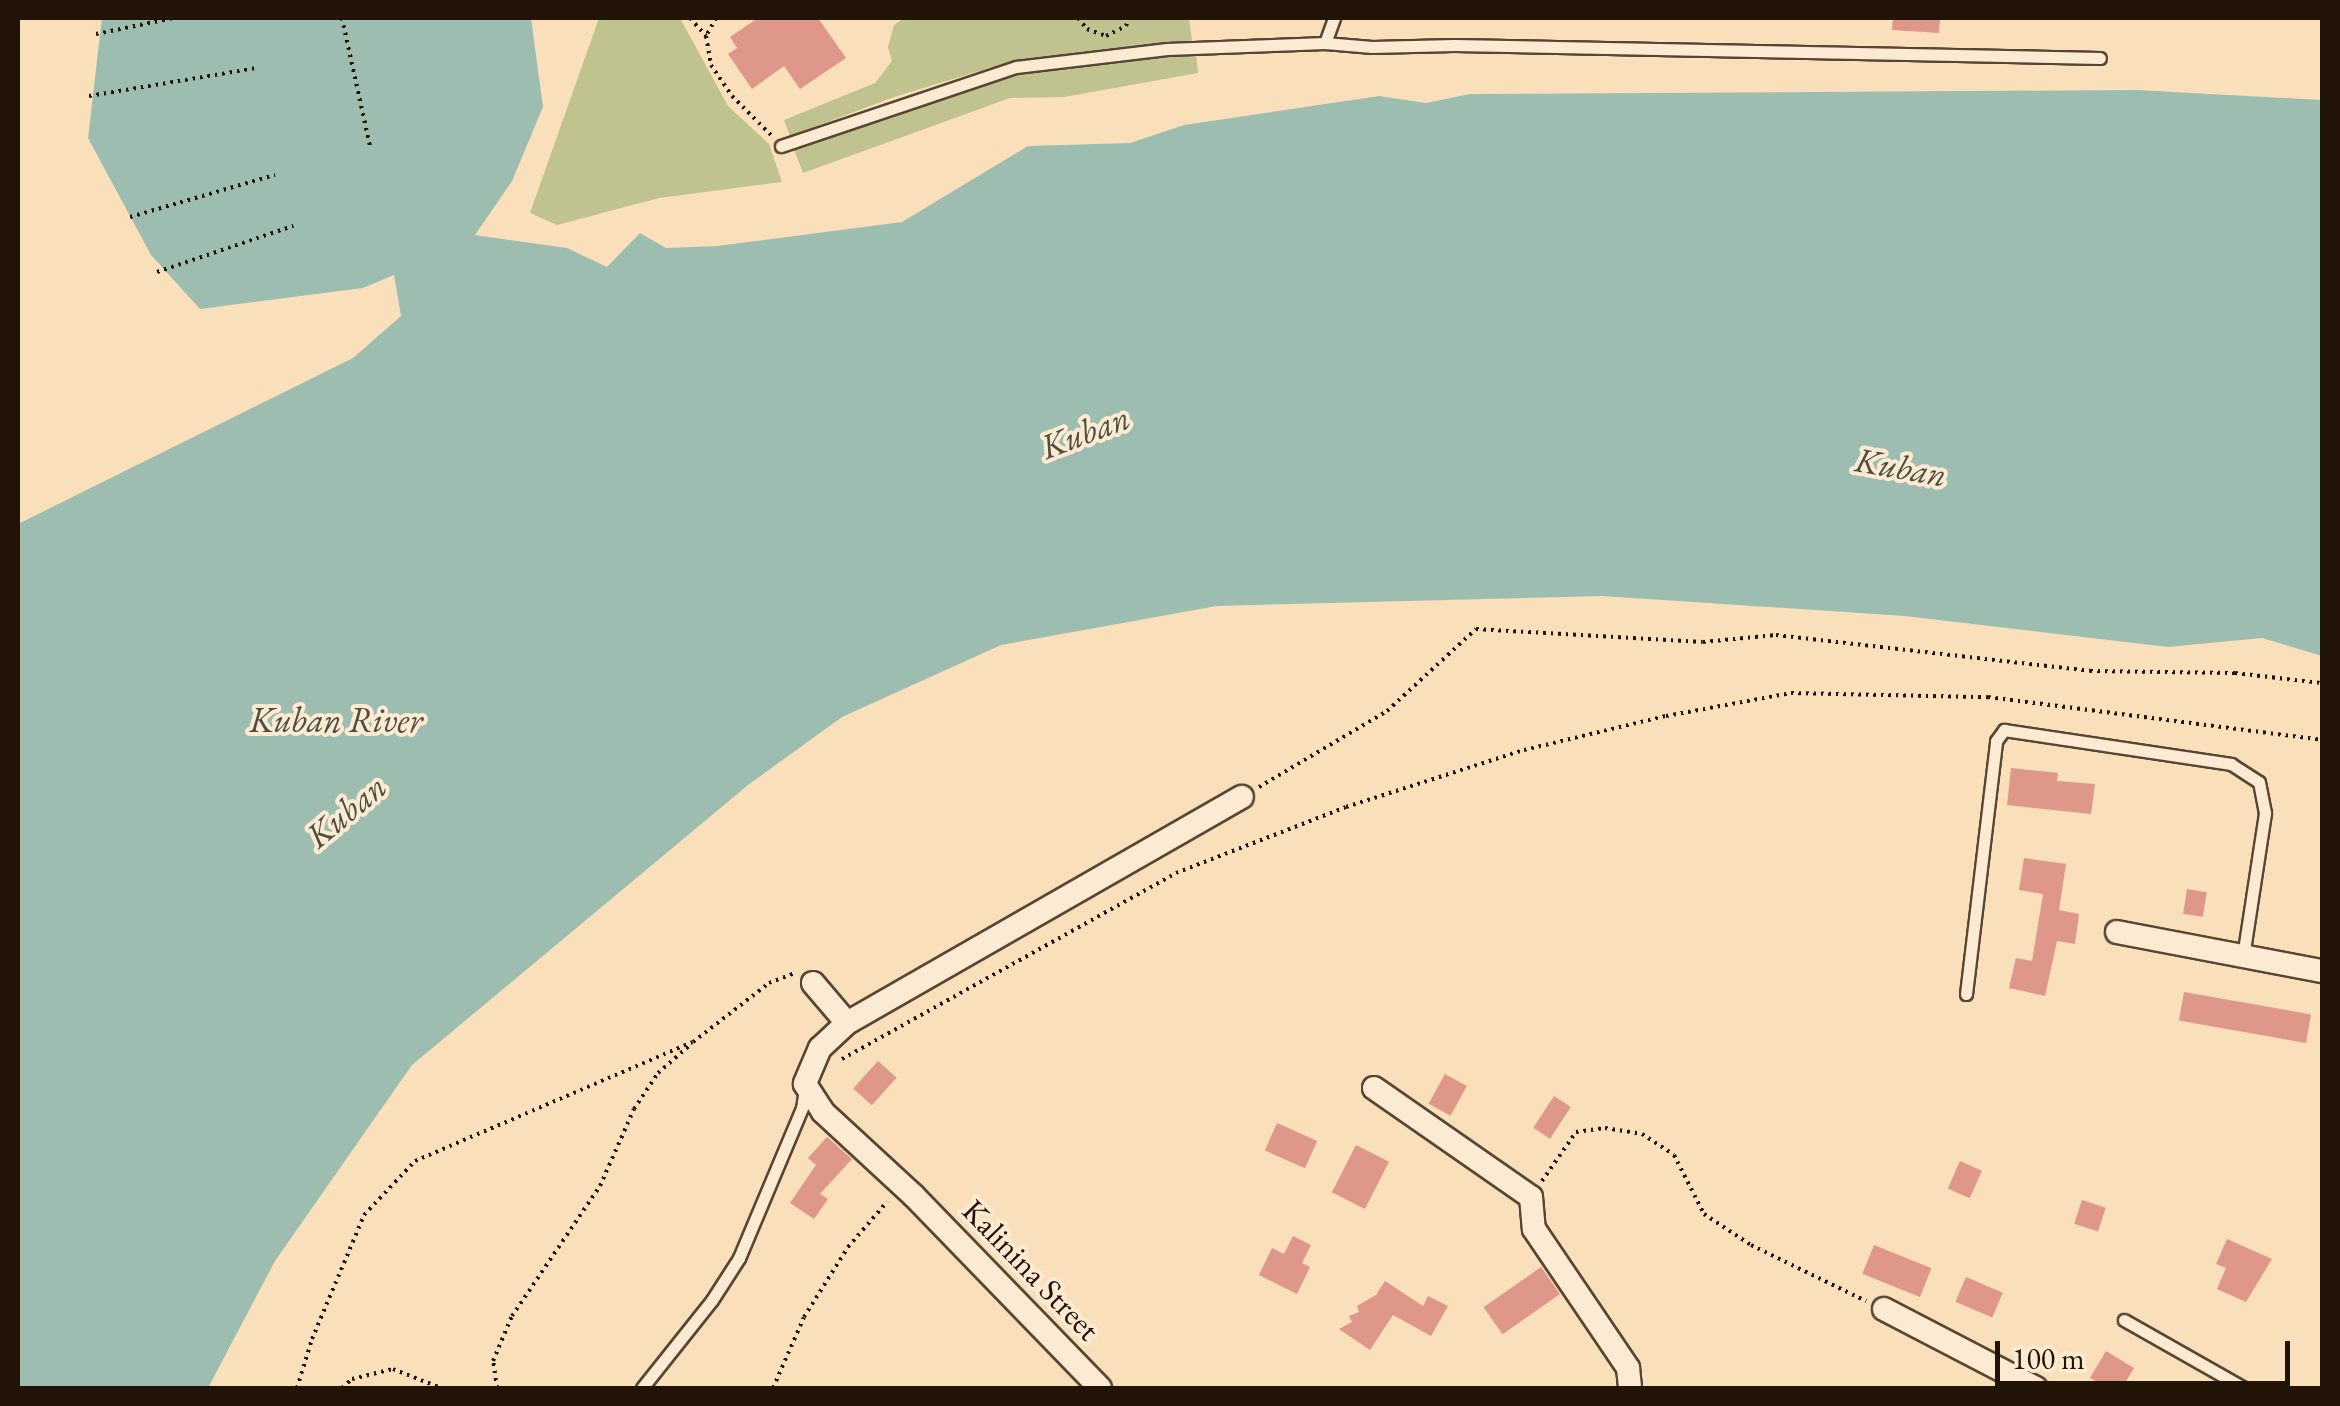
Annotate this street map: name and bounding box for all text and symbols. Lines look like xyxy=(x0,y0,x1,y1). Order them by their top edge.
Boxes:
water label: Kuban xyxy=(1035,396,1135,468)
water label: Kuban xyxy=(1852,438,1950,496)
water label: Kuban River xyxy=(250,699,422,741)
water label: Kuban xyxy=(297,765,395,857)
street label: Kalinina Street xyxy=(954,1191,1108,1349)
scale bar xyxy=(2000,1321,2295,1383)
text: 100 m xyxy=(2012,1339,2085,1378)

